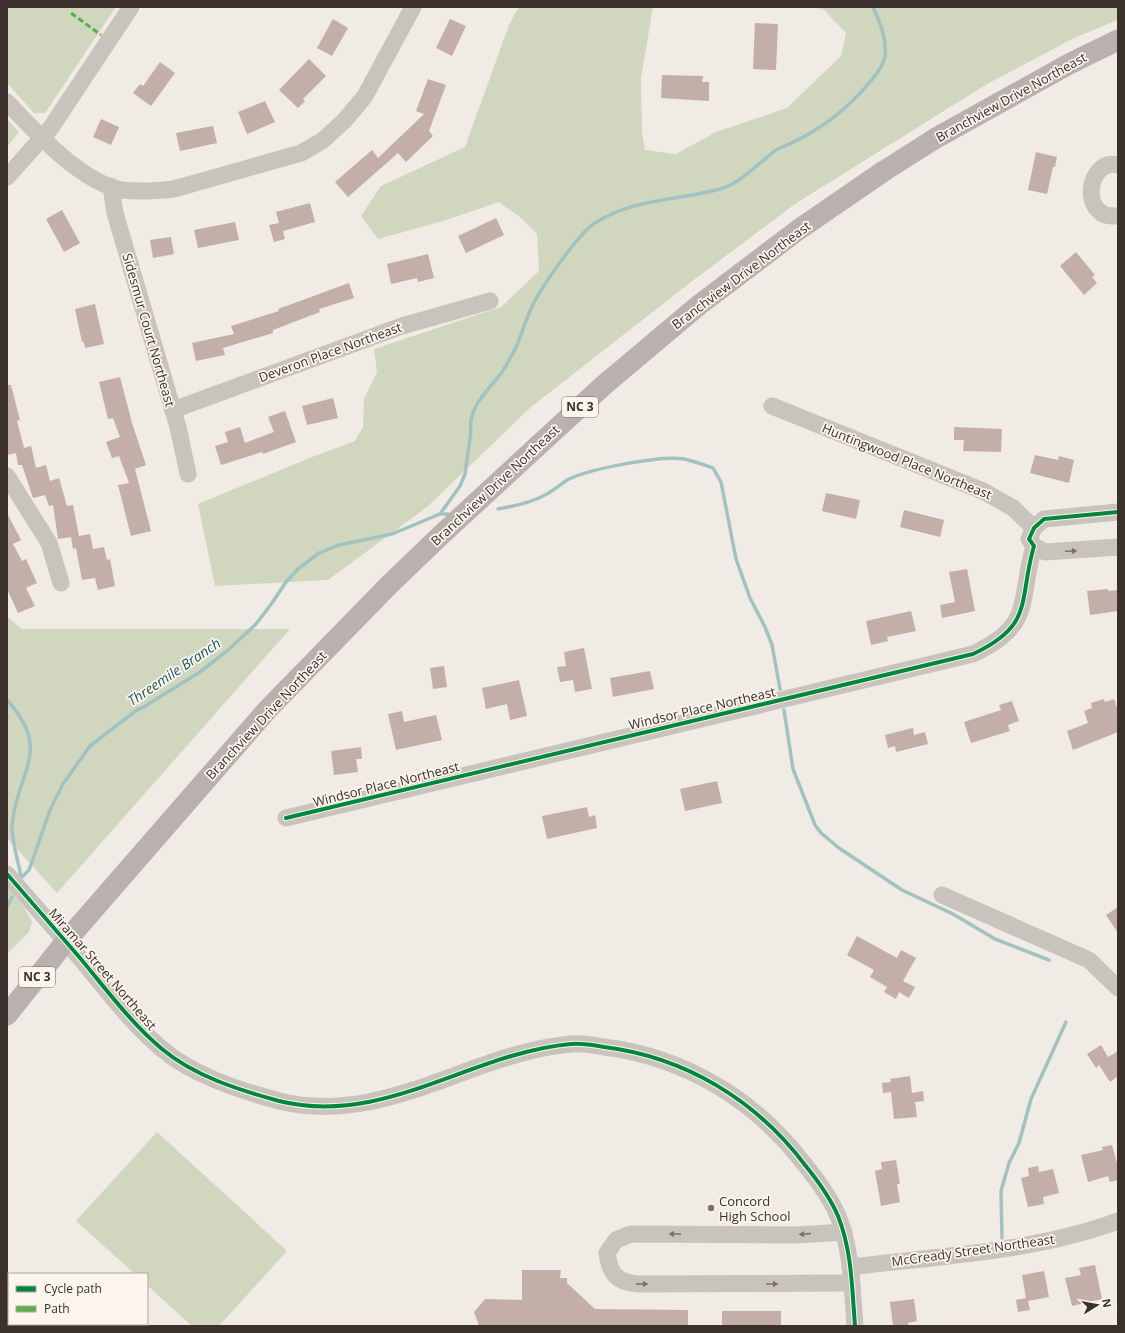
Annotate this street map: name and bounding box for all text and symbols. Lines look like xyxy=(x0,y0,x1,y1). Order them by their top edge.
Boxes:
street label: Branchview Drive Northeast xyxy=(932,48,1090,146)
street label: Branchview Drive Northeast xyxy=(668,217,814,333)
street label: Sidesmur Court Northeast xyxy=(118,251,180,409)
street label: Deveron Place Northeast xyxy=(256,318,404,386)
road number: NC 3 xyxy=(562,397,598,417)
street label: Huntingwood Place Northeast xyxy=(819,419,995,504)
street label: Branchview Drive Northeast xyxy=(427,420,563,549)
one-way arrow xyxy=(1065,548,1077,555)
water label: Threemile Branch xyxy=(123,633,224,710)
street label: Branchview Drive Northeast xyxy=(202,647,331,783)
street label: Windsor Place Northeast xyxy=(627,682,777,734)
street label: Windsor Place Northeast xyxy=(311,757,461,811)
street label: Miramar Street Northeast xyxy=(45,904,161,1034)
road number: NC 3 xyxy=(19,967,55,987)
place label: Concord High School xyxy=(719,1192,791,1225)
marker: Concord High School xyxy=(706,1203,716,1213)
street label: McCready Street Northeast xyxy=(890,1230,1056,1270)
one-way arrow xyxy=(668,1231,681,1237)
one-way arrow xyxy=(799,1231,811,1238)
legend xyxy=(8,1273,148,1325)
text: Cycle path xyxy=(44,1280,102,1297)
one-way arrow xyxy=(636,1281,649,1287)
one-way arrow xyxy=(766,1281,779,1287)
north arrow xyxy=(1077,1285,1117,1325)
text: N xyxy=(1099,1297,1116,1309)
text: Path xyxy=(44,1300,70,1317)

